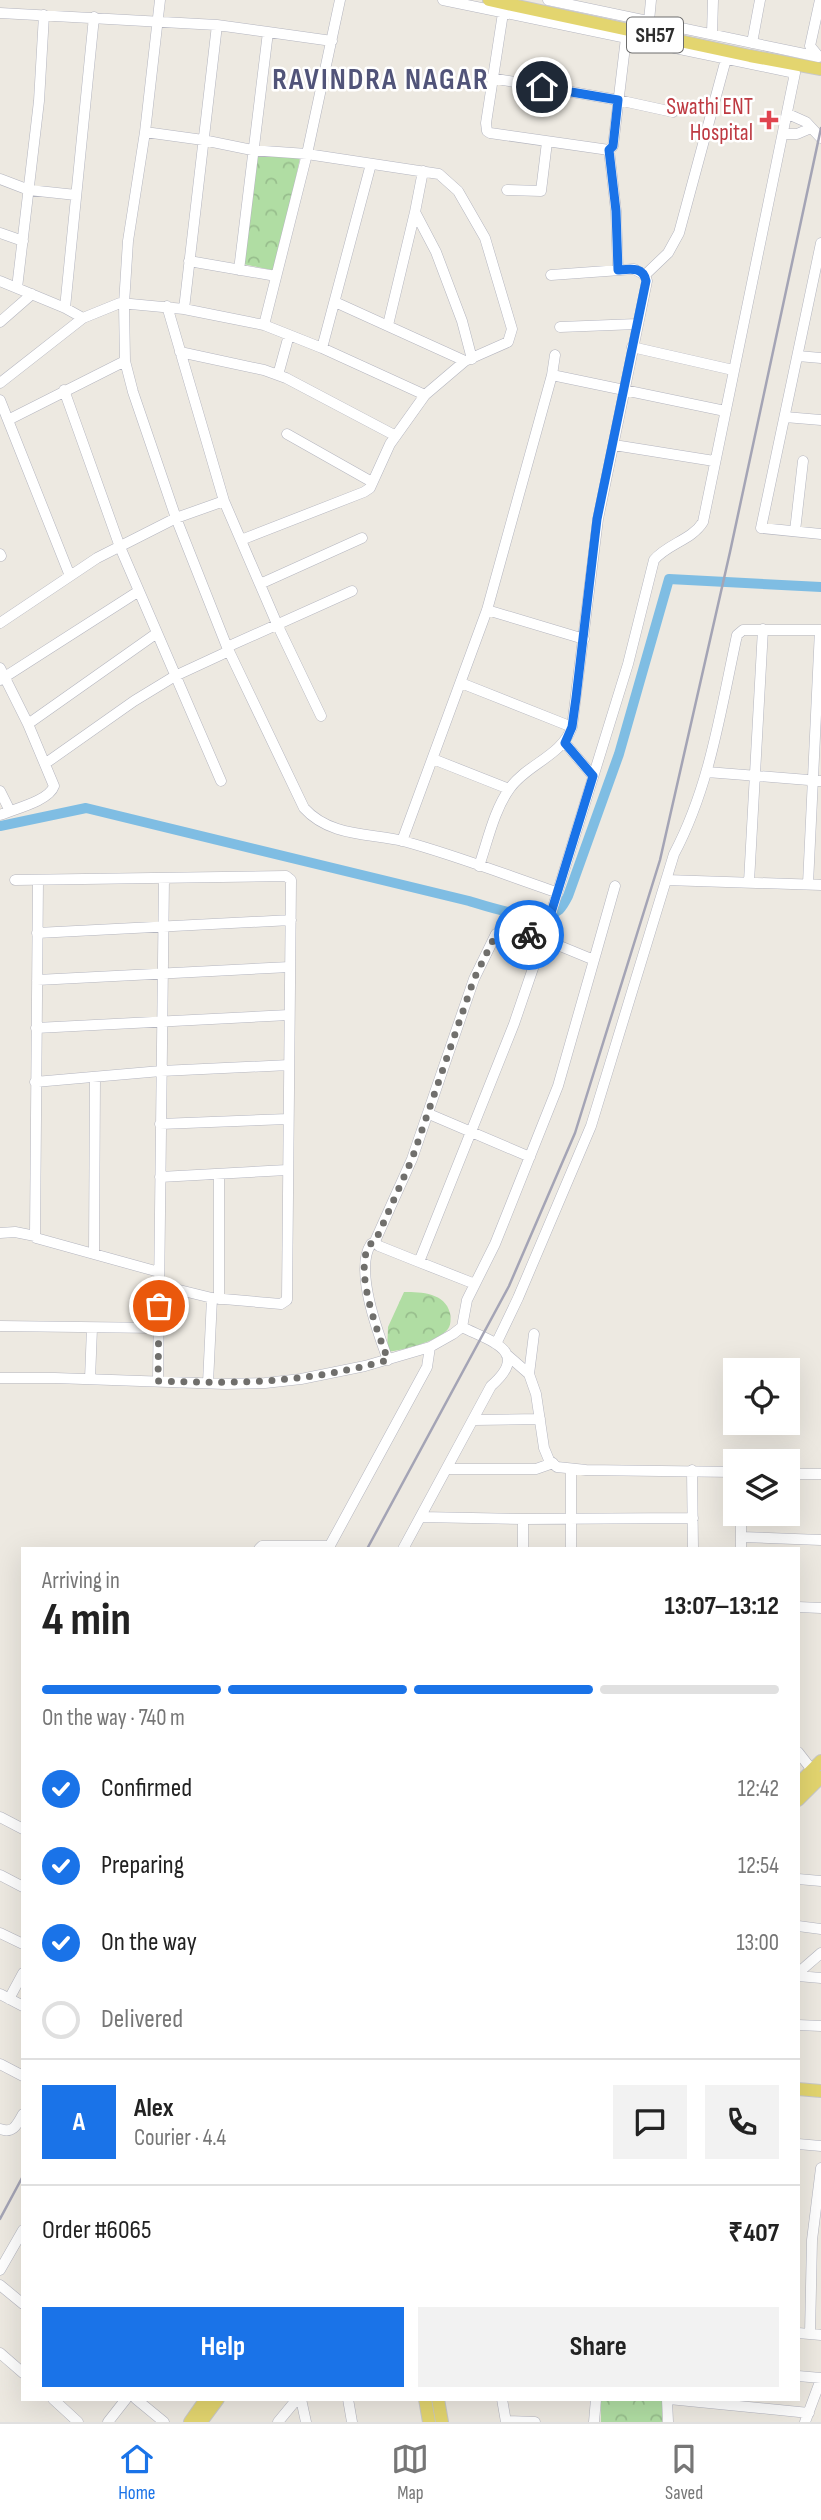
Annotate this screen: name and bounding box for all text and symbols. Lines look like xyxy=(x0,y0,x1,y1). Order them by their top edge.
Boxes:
road number: SH57 xyxy=(627,18,683,52)
pin xyxy=(512,57,572,117)
district label: RAVINDRA NAGAR xyxy=(272,62,490,98)
icon: home xyxy=(523,68,561,106)
place label: Swathi ENT Hospital xyxy=(666,93,753,147)
marker: Swathi ENT Hospital xyxy=(759,110,779,130)
courier xyxy=(494,900,564,970)
icon: bike xyxy=(510,916,548,954)
pin xyxy=(129,1276,189,1336)
icon: bag xyxy=(140,1287,178,1325)
map controls xyxy=(723,1358,800,1526)
button: locate xyxy=(723,1358,800,1435)
button: layers xyxy=(723,1449,800,1526)
text: Arriving in xyxy=(42,1567,120,1595)
text: 13:07–13:12 xyxy=(665,1591,779,1622)
text: 4 min xyxy=(42,1593,131,1648)
text: On the way · 740 m xyxy=(42,1704,185,1732)
icon: check xyxy=(42,1770,80,1808)
text: Confirmed xyxy=(101,1773,192,1804)
text: 12:42 xyxy=(738,1775,779,1803)
icon: check xyxy=(42,1847,80,1885)
text: Preparing xyxy=(101,1850,184,1881)
text: 12:54 xyxy=(738,1852,779,1880)
icon: check xyxy=(42,1924,80,1962)
text: On the way xyxy=(101,1927,197,1958)
text: 13:00 xyxy=(736,1929,779,1957)
text: Delivered xyxy=(101,2004,183,2035)
button: chat xyxy=(613,2085,687,2159)
button: phone xyxy=(705,2085,779,2159)
text: Alex xyxy=(134,2093,174,2124)
text: A xyxy=(73,2107,85,2138)
text: Courier · 4.4 xyxy=(134,2124,226,2152)
text: Order #6065 xyxy=(42,2215,151,2246)
text: ₹407 xyxy=(728,2218,779,2249)
button: Help xyxy=(42,2307,404,2387)
button: Share xyxy=(418,2307,779,2387)
tab: Home xyxy=(118,2440,156,2505)
tab: Map xyxy=(391,2440,429,2505)
tab: Saved xyxy=(665,2440,703,2505)

